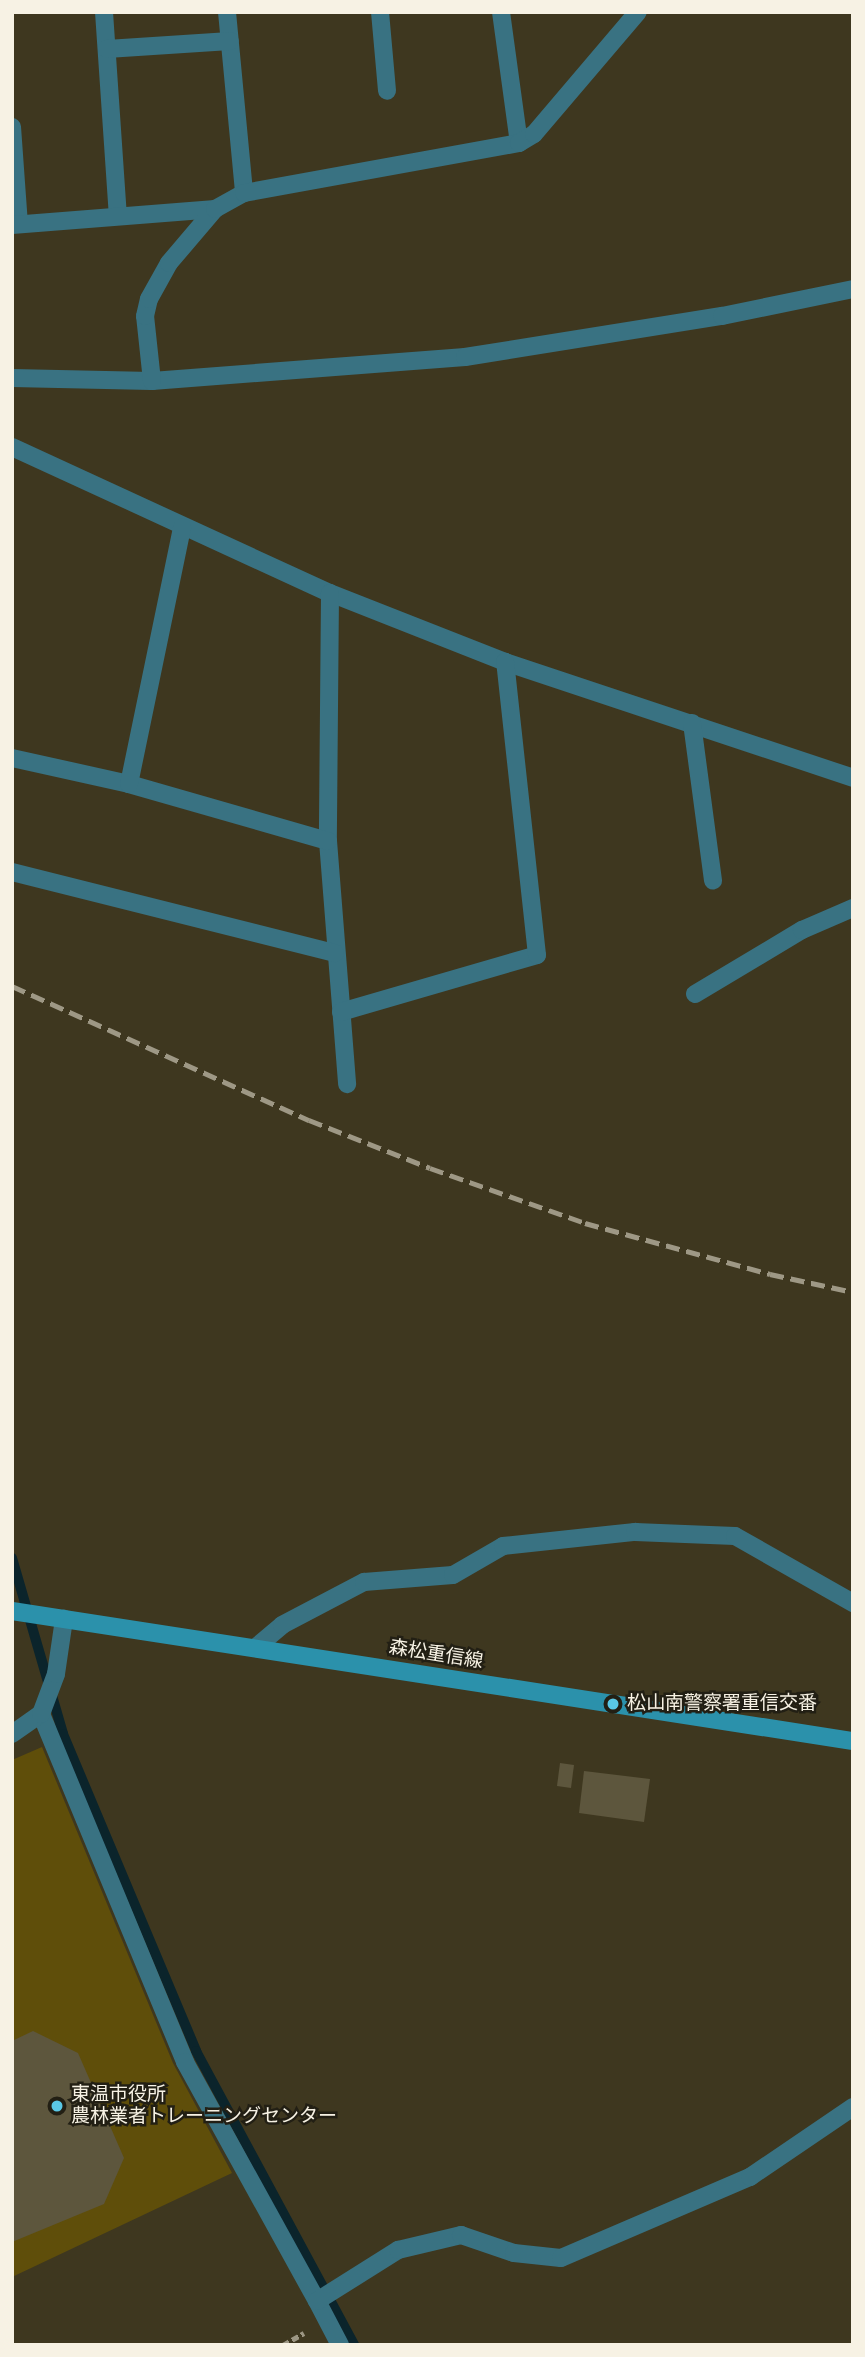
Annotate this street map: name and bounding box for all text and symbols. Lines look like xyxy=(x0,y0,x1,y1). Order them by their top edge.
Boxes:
street label: 森松重信線 xyxy=(387,1636,485,1674)
place label: 松山南警察署重信交番 xyxy=(627,1693,817,1715)
marker: 松山南警察署重信交番 xyxy=(605,1696,621,1712)
place label: 東温市役所 農林業者トレーニングセンター xyxy=(71,2084,337,2128)
marker: 東温市役所 農林業者トレーニングセンター xyxy=(49,2098,65,2114)

